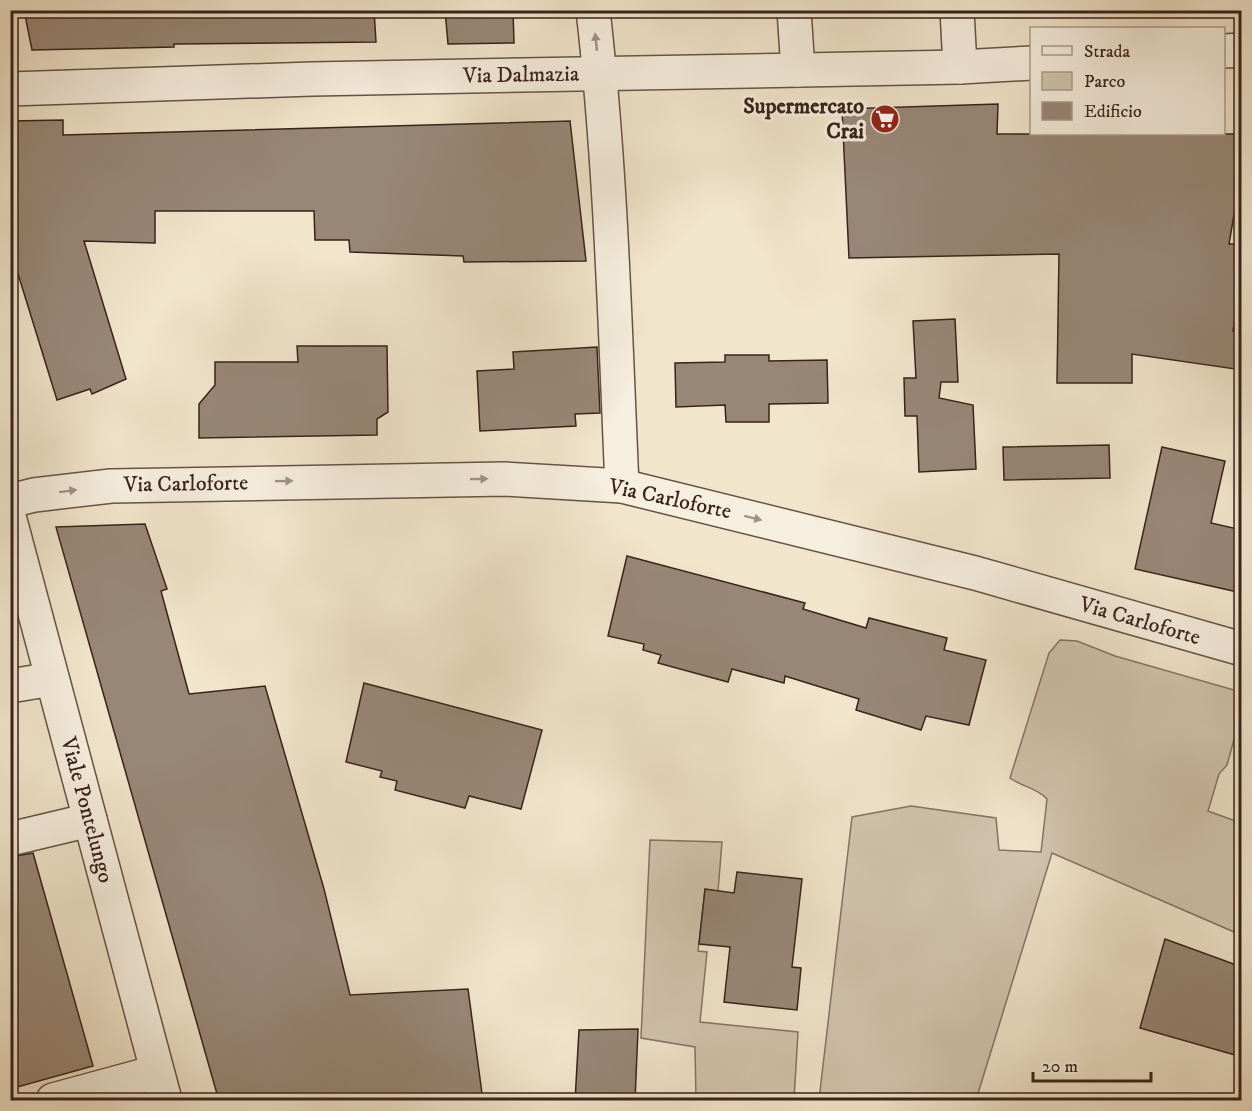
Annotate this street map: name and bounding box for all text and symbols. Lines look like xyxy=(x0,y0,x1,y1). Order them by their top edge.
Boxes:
legend xyxy=(1030,27,1225,135)
one-way arrow xyxy=(591,32,601,51)
text: Strada xyxy=(1084,41,1131,63)
street label: Via Dalmazia xyxy=(462,60,580,90)
text: Parco xyxy=(1084,71,1125,93)
place label: Supermercato Crai xyxy=(743,93,864,145)
text: Edificio xyxy=(1084,101,1142,123)
supermarket icon: Supermercato Crai xyxy=(869,103,901,135)
street label: Via Carloforte xyxy=(122,469,249,499)
street label: Via Carloforte xyxy=(605,473,734,525)
one-way arrow xyxy=(469,474,488,484)
one-way arrow xyxy=(274,477,293,486)
one-way arrow xyxy=(59,486,78,496)
one-way arrow xyxy=(744,513,763,523)
street label: Via Carloforte xyxy=(1075,591,1204,651)
street label: Viale Pontelungo xyxy=(54,733,119,886)
scale bar xyxy=(1033,1045,1152,1083)
text: 20 m xyxy=(1042,1056,1078,1078)

